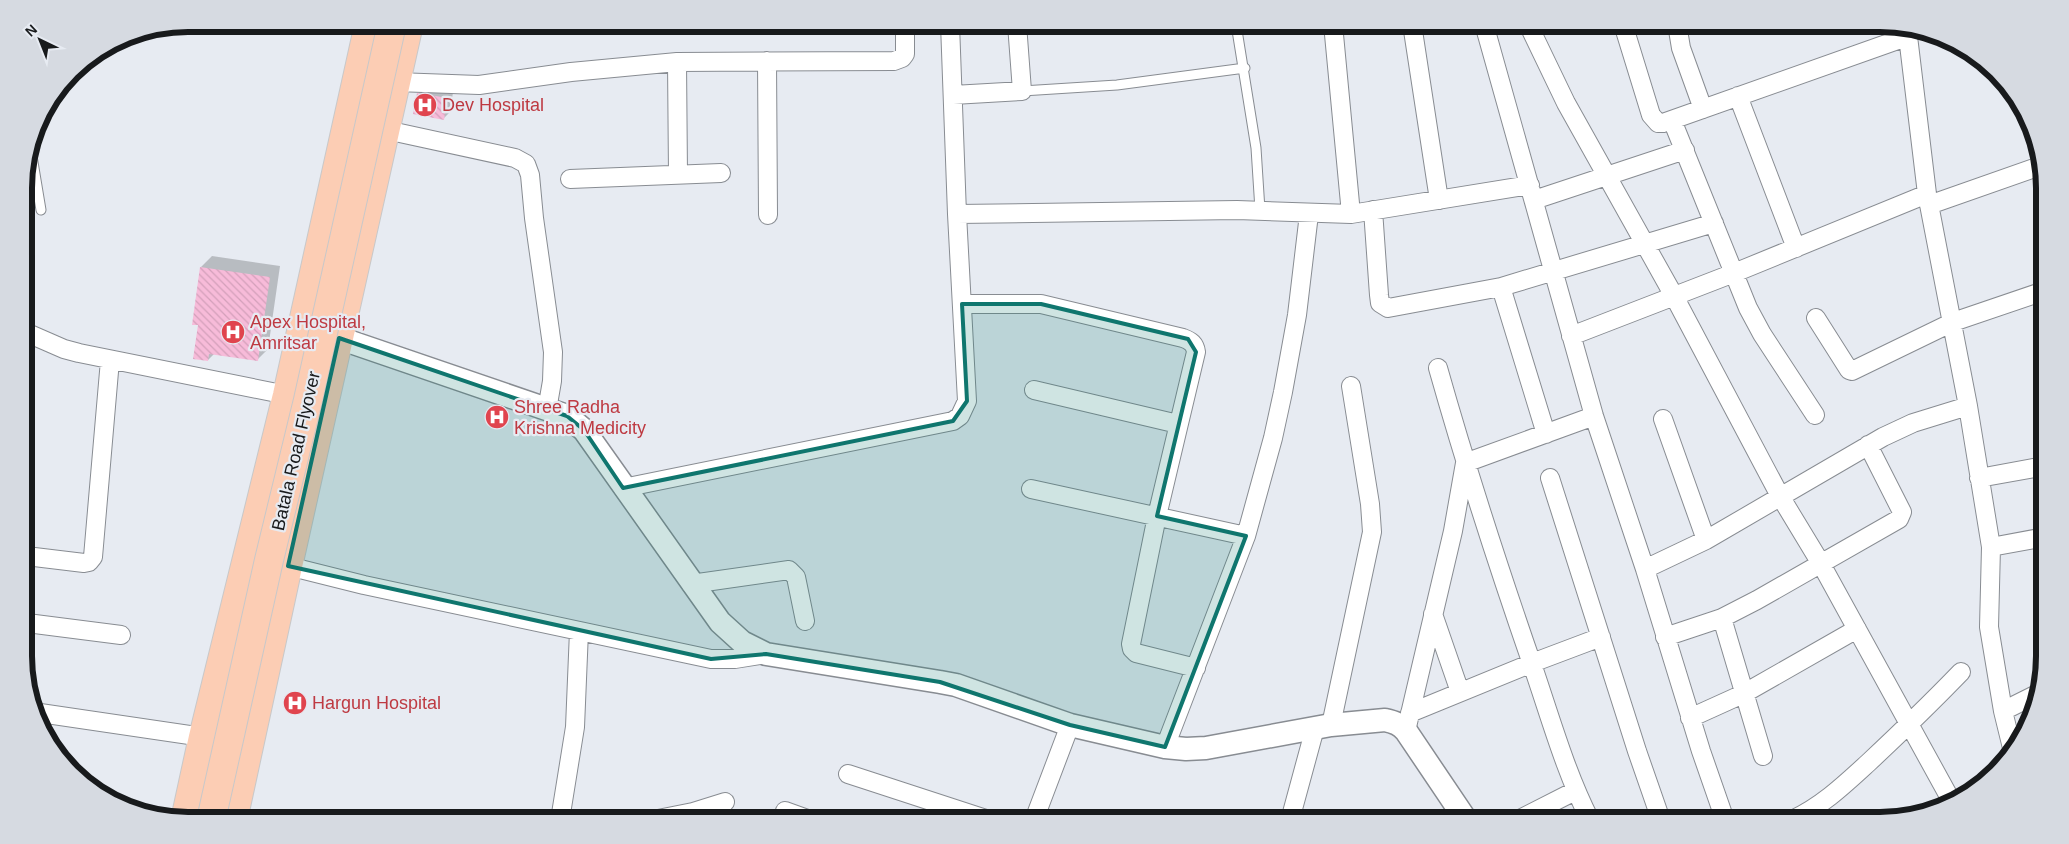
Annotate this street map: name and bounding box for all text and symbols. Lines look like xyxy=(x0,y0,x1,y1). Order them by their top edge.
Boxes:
north arrow xyxy=(15,15,65,65)
text: N xyxy=(22,21,40,40)
hospital icon: Dev Hospital xyxy=(412,92,438,118)
place label: Dev Hospital xyxy=(442,95,544,115)
place label: Apex Hospital, Amritsar xyxy=(250,312,366,353)
hospital icon: Apex Hospital, Amritsar xyxy=(220,319,246,345)
street label: Batala Road Flyover xyxy=(268,369,324,533)
place label: Shree Radha Krishna Medicity xyxy=(514,397,646,438)
hospital icon: Shree Radha Krishna Medicity xyxy=(484,404,510,430)
hospital icon: Hargun Hospital xyxy=(282,690,308,716)
place label: Hargun Hospital xyxy=(312,693,441,713)

